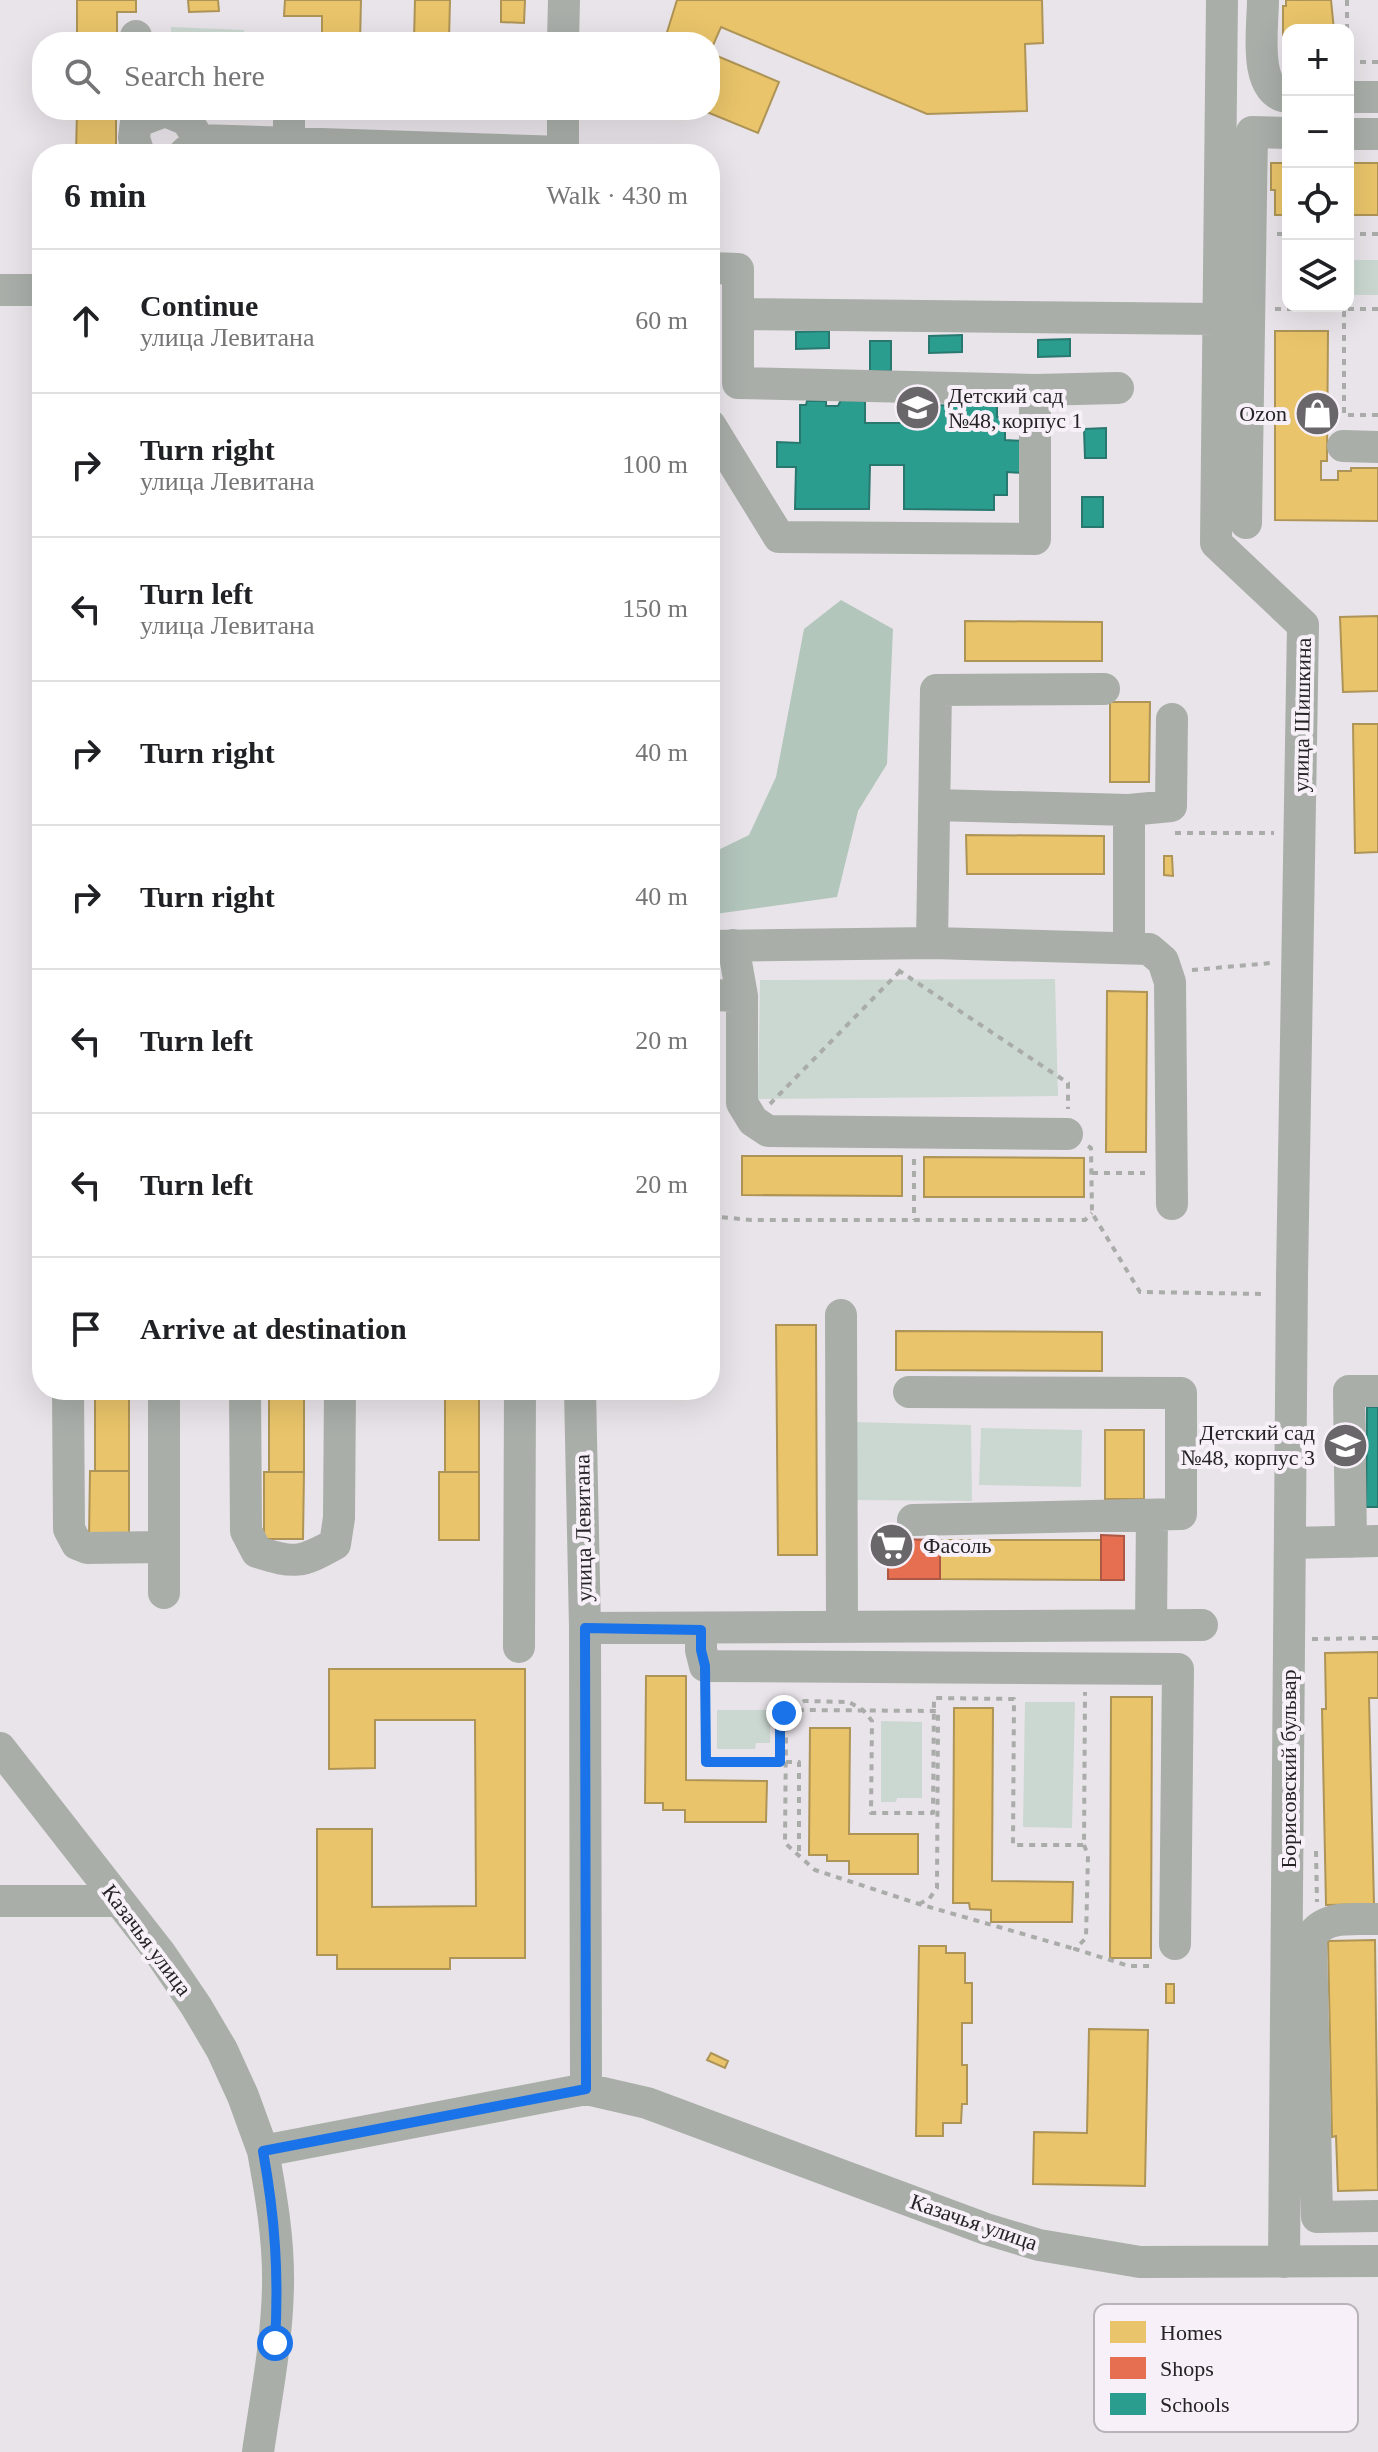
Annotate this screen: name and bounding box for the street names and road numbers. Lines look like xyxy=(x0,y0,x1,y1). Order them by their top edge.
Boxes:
street label: улица Шишкина xyxy=(1288,637,1316,793)
street label: улица Левитана xyxy=(569,1454,597,1602)
street label: Борисовский бульвар xyxy=(1276,1669,1301,1869)
street label: Казачья улица xyxy=(97,1879,197,2001)
street label: Казачья улица xyxy=(907,2189,1041,2256)

